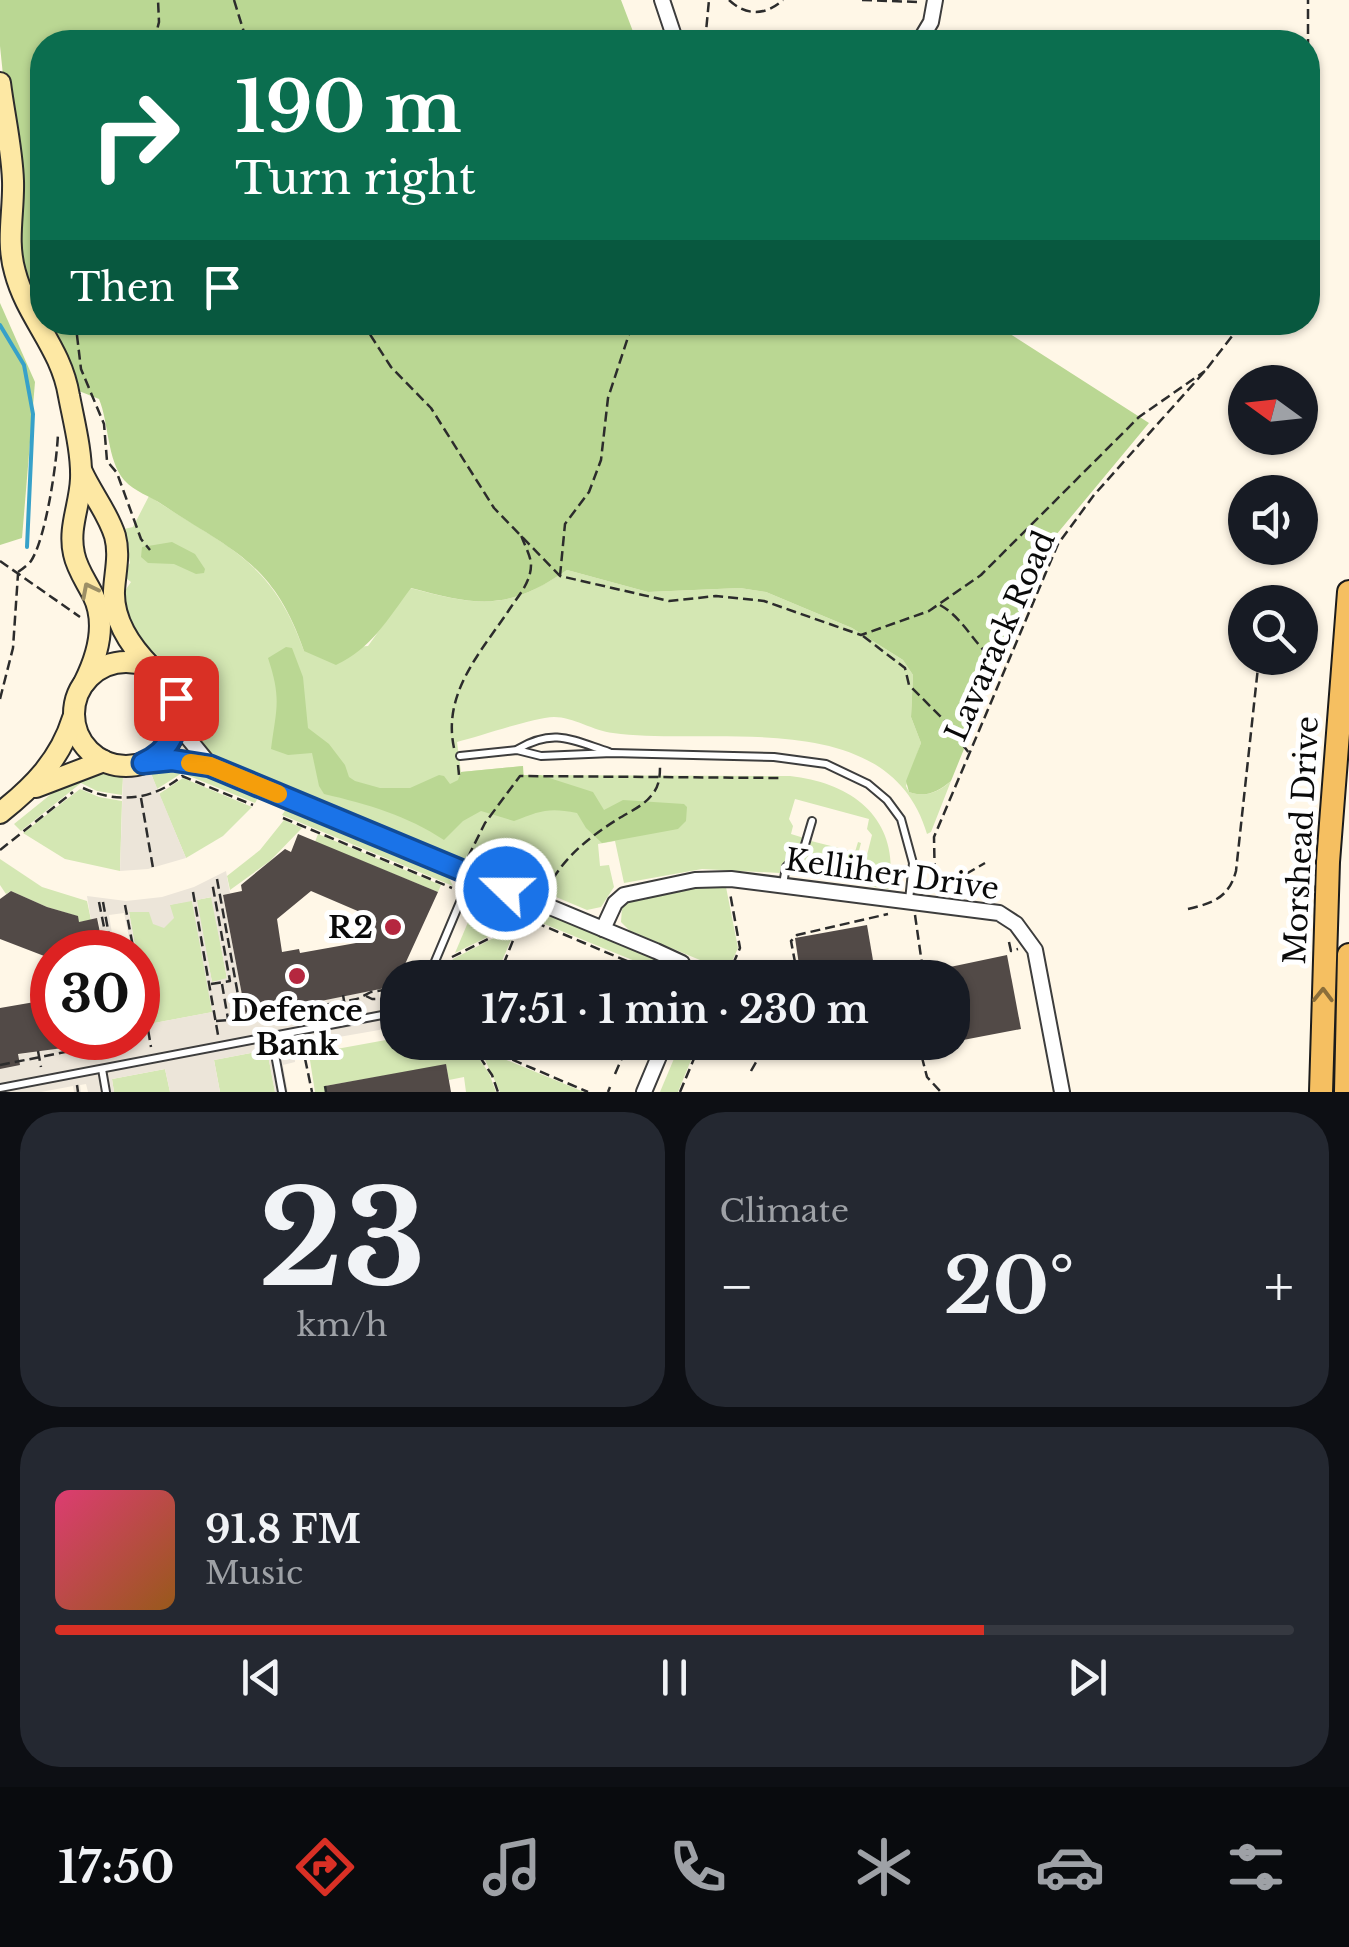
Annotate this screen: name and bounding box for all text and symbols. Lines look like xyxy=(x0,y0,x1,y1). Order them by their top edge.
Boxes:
text: 190 m xyxy=(235,64,462,151)
icon: right xyxy=(70,70,200,200)
text: Turn right xyxy=(235,150,476,206)
icon: arrive xyxy=(195,260,250,315)
text: Then xyxy=(70,264,175,311)
north arrow xyxy=(1228,365,1318,455)
map controls xyxy=(1228,365,1318,675)
button: sound xyxy=(1228,475,1318,565)
street label: Lavarack Road xyxy=(937,525,1063,747)
one-way arrow xyxy=(81,582,101,600)
button: search xyxy=(1228,585,1318,675)
pin xyxy=(134,656,219,741)
icon: arrive xyxy=(149,671,204,726)
street label: Morshead Drive xyxy=(1276,715,1326,965)
position arrow xyxy=(454,837,558,941)
street label: Kelliher Drive xyxy=(783,841,1001,907)
place label: R2 xyxy=(328,909,373,946)
marker: R2 xyxy=(382,916,404,938)
speed limit sign: 30 xyxy=(30,930,160,1060)
marker: Defence Bank xyxy=(286,965,308,987)
text: 17:51 · 1 min · 230 m xyxy=(481,986,869,1033)
one-way arrow xyxy=(1312,986,1334,1002)
place label: Defence Bank xyxy=(231,992,363,1063)
text: 23 xyxy=(259,1159,426,1320)
text: Climate xyxy=(720,1191,849,1231)
text: 20° xyxy=(944,1240,1074,1333)
text: − xyxy=(720,1253,754,1321)
text: + xyxy=(1264,1253,1294,1321)
text: km/h xyxy=(297,1305,388,1345)
text: 91.8 FM xyxy=(205,1506,361,1553)
text: Music xyxy=(205,1553,303,1593)
icon: previous xyxy=(234,1650,289,1705)
icon: pause xyxy=(647,1650,702,1705)
icon: next xyxy=(1060,1650,1115,1705)
icon: directions xyxy=(290,1832,360,1902)
icon: music xyxy=(477,1832,547,1902)
icon: phone xyxy=(663,1832,733,1902)
icon: climate xyxy=(849,1832,919,1902)
icon: car xyxy=(1035,1832,1105,1902)
icon: filters xyxy=(1221,1832,1291,1902)
text: 17:50 xyxy=(58,1839,174,1895)

